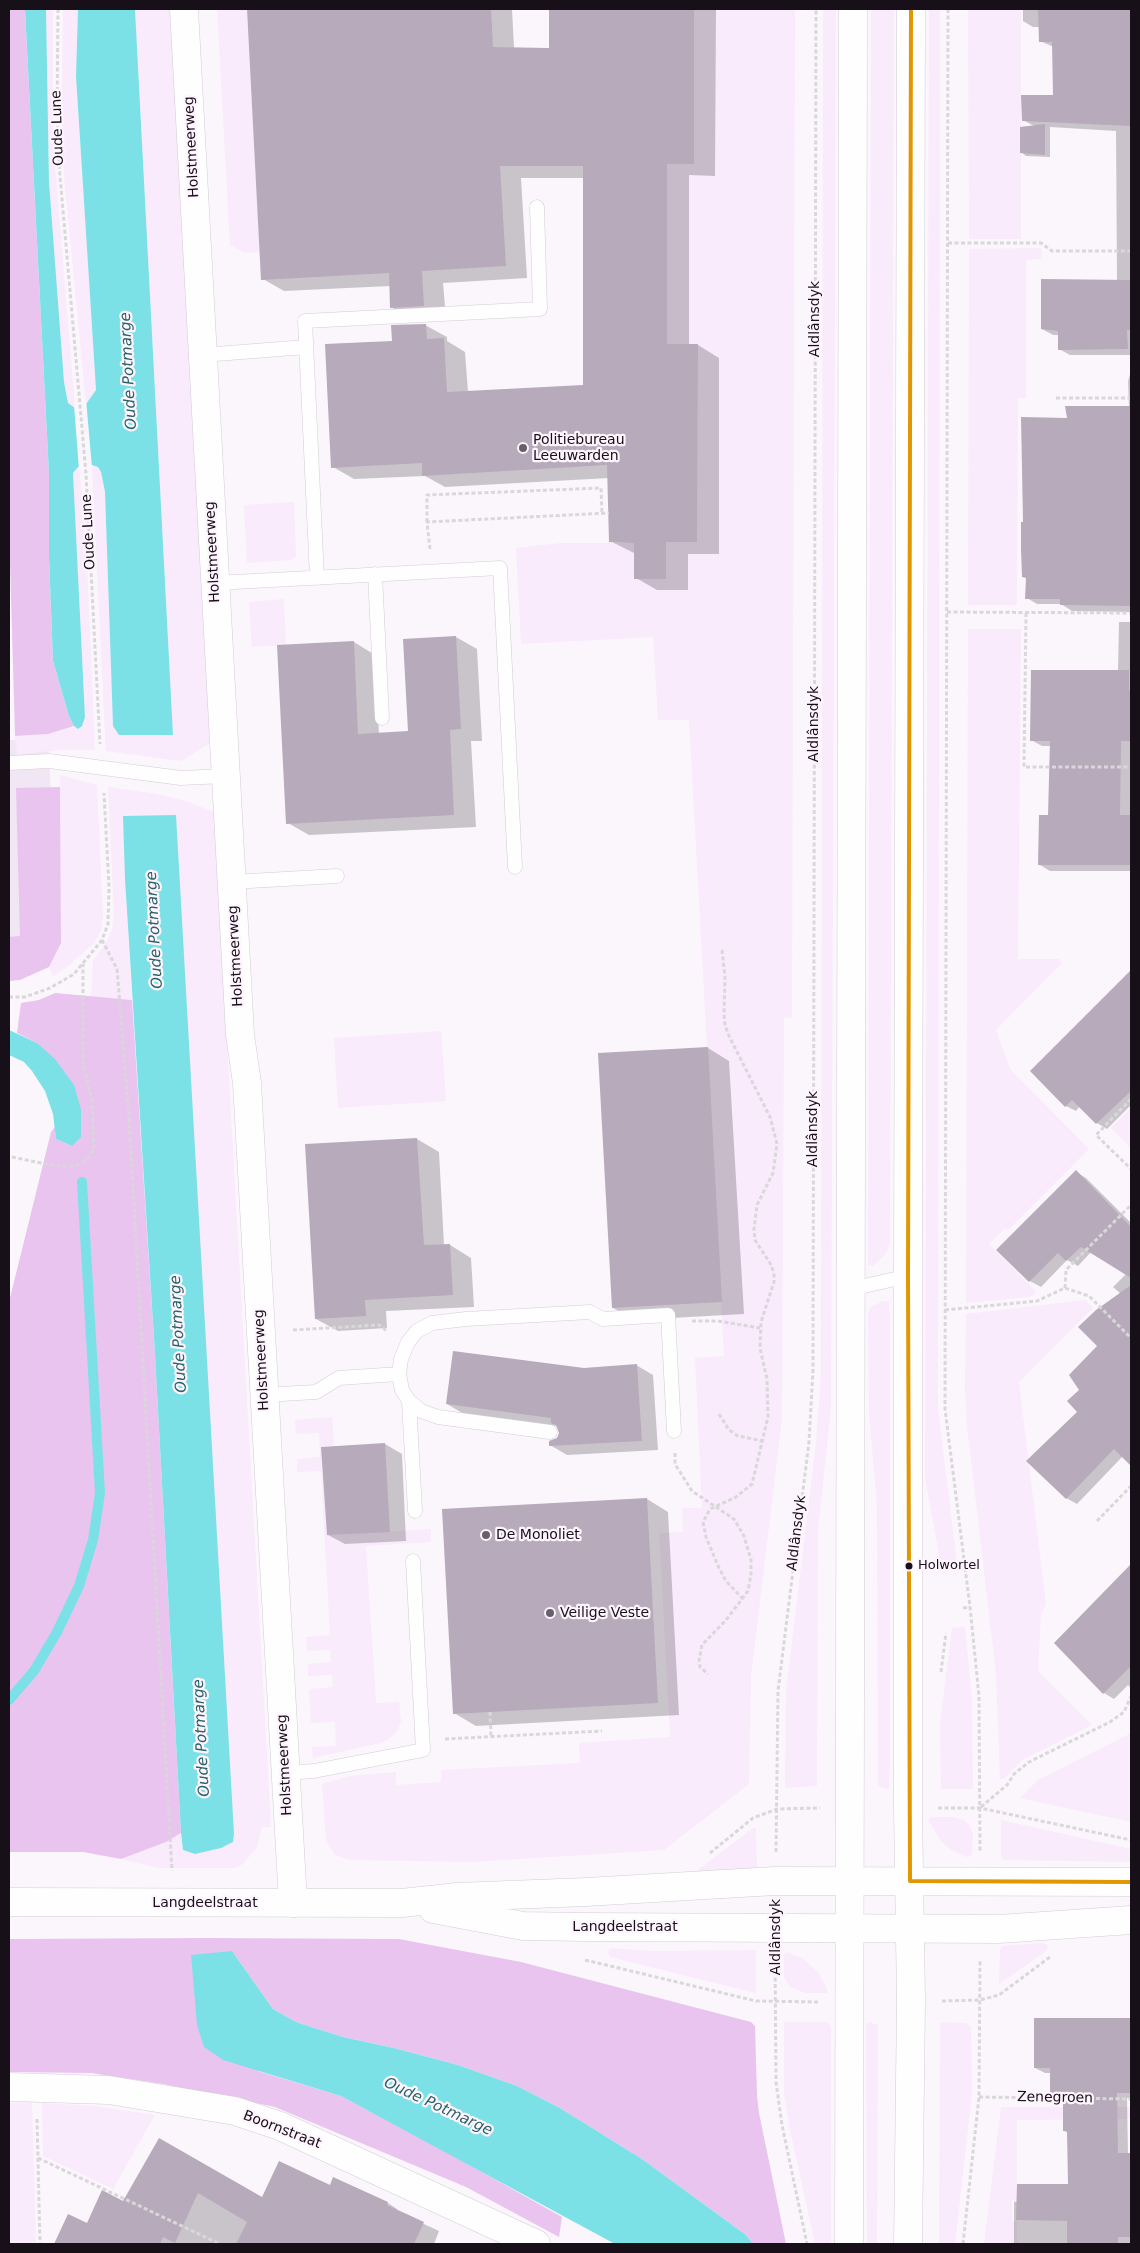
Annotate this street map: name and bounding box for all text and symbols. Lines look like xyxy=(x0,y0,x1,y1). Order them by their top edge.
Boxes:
street label: Oude Lune xyxy=(48,90,68,166)
street label: Holstmeerweg xyxy=(181,96,203,198)
street label: Aldlânsdyk xyxy=(807,281,823,357)
water label: Oude Potmarge xyxy=(117,312,141,430)
place label: Politiebureau Leeuwarden xyxy=(533,432,625,464)
marker: Politiebureau Leeuwarden xyxy=(517,442,529,454)
street label: Oude Lune xyxy=(79,494,99,570)
street label: Holstmeerweg xyxy=(202,501,224,603)
street label: Aldlânsdyk xyxy=(806,686,822,762)
water label: Oude Potmarge xyxy=(143,871,167,989)
street label: Holstmeerweg xyxy=(225,905,247,1007)
street label: Aldlânsdyk xyxy=(805,1091,821,1167)
water label: Oude Potmarge xyxy=(167,1275,191,1393)
street label: Holstmeerweg xyxy=(251,1309,273,1411)
street label: Aldlânsdyk xyxy=(784,1494,810,1572)
place label: De Monoliet xyxy=(496,1527,580,1543)
marker: De Monoliet xyxy=(480,1529,492,1541)
place label: Holwortel xyxy=(918,1558,980,1574)
marker: Holwortel xyxy=(904,1561,914,1571)
place label: Veilige Veste xyxy=(560,1605,649,1621)
marker: Veilige Veste xyxy=(544,1607,556,1619)
water label: Oude Potmarge xyxy=(190,1679,214,1797)
street label: Holstmeerweg xyxy=(274,1714,296,1816)
street label: Langdeelstraat xyxy=(152,1895,258,1911)
street label: Aldlânsdyk xyxy=(768,1899,784,1975)
street label: Langdeelstraat xyxy=(572,1919,678,1935)
water label: Oude Potmarge xyxy=(381,2074,495,2140)
street label: Zenegroen xyxy=(1017,2089,1093,2107)
street label: Boornstraat xyxy=(241,2107,323,2153)

